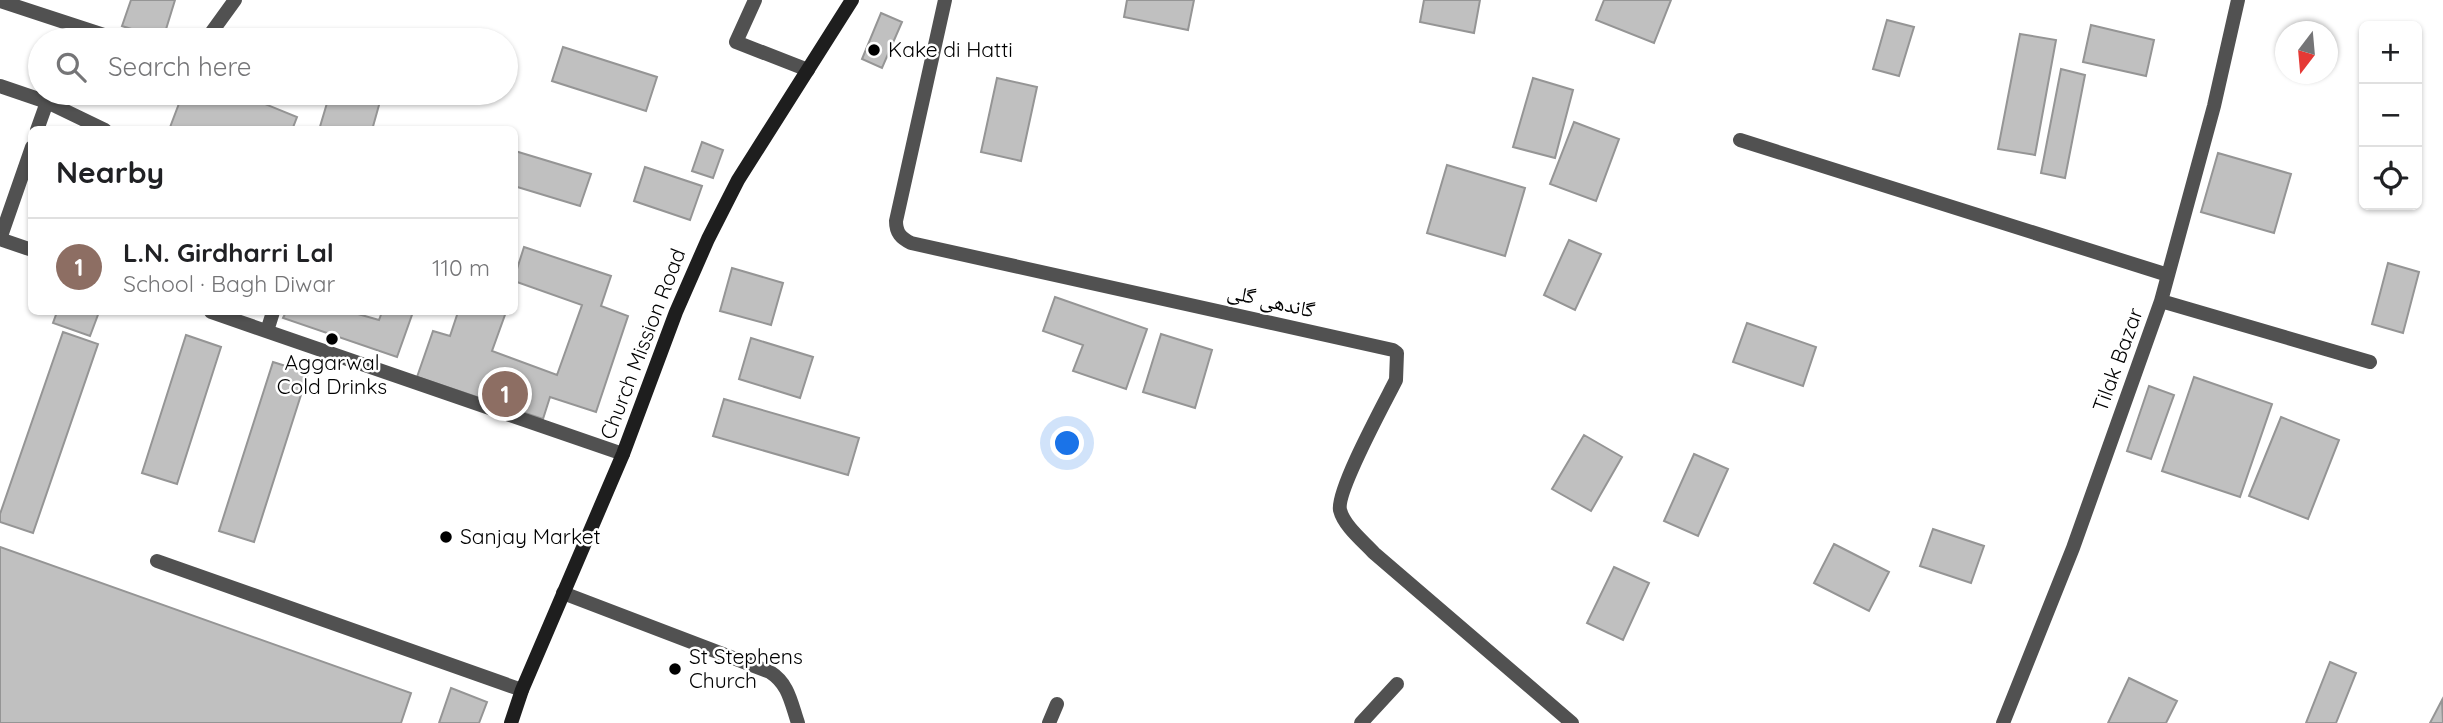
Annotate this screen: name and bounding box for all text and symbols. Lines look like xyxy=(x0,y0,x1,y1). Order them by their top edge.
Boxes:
north arrow xyxy=(2275,21,2338,84)
map controls xyxy=(2359,21,2422,210)
button: + xyxy=(2359,21,2422,84)
search box xyxy=(28,28,518,105)
place label: Kake di Hatti xyxy=(888,36,1013,62)
marker: Kake di Hatti xyxy=(866,42,882,58)
icon: search xyxy=(52,48,90,86)
text: Search here xyxy=(108,50,252,83)
button: − xyxy=(2359,84,2422,147)
button: locate xyxy=(2359,147,2422,210)
text: Nearby xyxy=(56,153,164,191)
text: L.N. Girdharri Lal xyxy=(123,236,334,269)
street label: Church Mission Road xyxy=(594,244,690,443)
text: 1 xyxy=(75,253,83,282)
text: 110 m xyxy=(432,253,490,282)
text: School · Bagh Diwar xyxy=(123,269,335,298)
street label: گاندھی گلی xyxy=(1225,277,1318,324)
street label: Tilak Bazar xyxy=(2086,304,2148,415)
marker: Aggarwal Cold Drinks xyxy=(324,331,340,347)
place label: Aggarwal Cold Drinks xyxy=(277,349,387,399)
pin: 1 xyxy=(482,368,528,420)
your location xyxy=(1050,426,1084,460)
place label: Sanjay Market xyxy=(460,523,601,549)
marker: Sanjay Market xyxy=(438,529,454,545)
place label: St Stephens Church xyxy=(689,643,803,693)
marker: St Stephens Church xyxy=(667,661,683,677)

